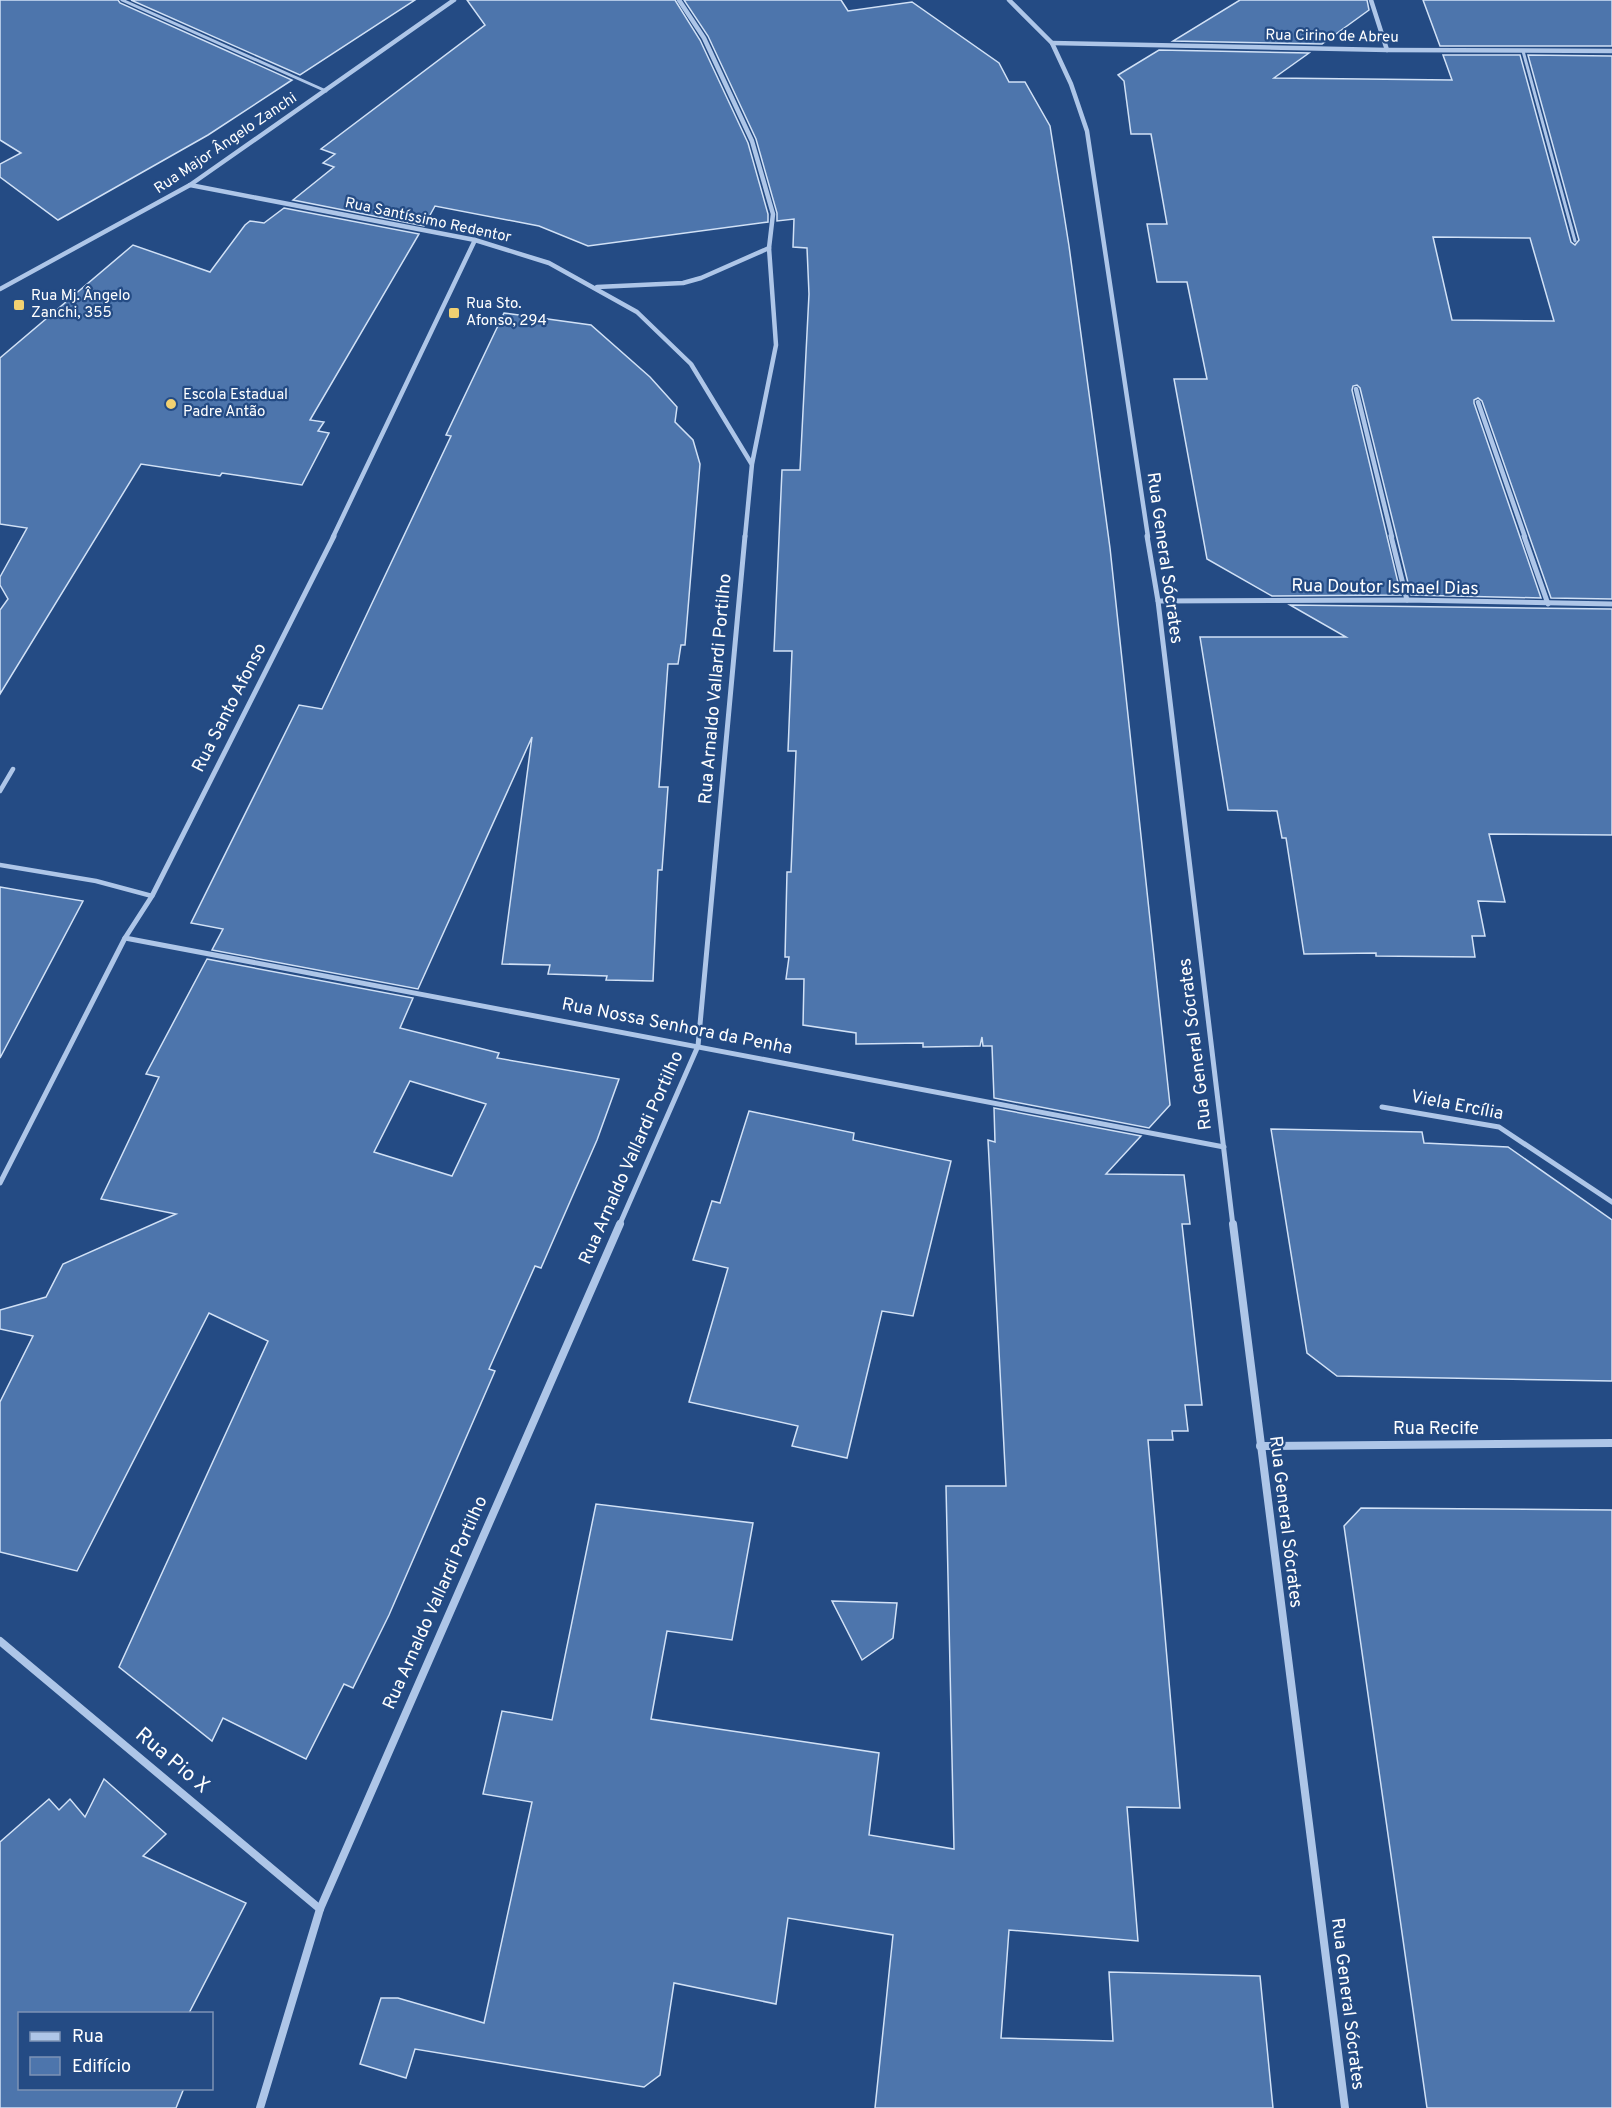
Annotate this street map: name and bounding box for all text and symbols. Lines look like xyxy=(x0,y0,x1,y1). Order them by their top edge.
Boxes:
street label: Rua Cirino de Abreu xyxy=(1265,26,1399,48)
street label: Rua Major Ângelo Zanchi xyxy=(151,88,301,199)
street label: Rua Santíssimo Redentor xyxy=(343,194,513,248)
place label: Rua Mj. Ângelo Zanchi, 355 xyxy=(31,286,130,323)
place label: Rua Sto. Afonso, 294 xyxy=(466,295,547,331)
marker: Rua Mj. Ângelo Zanchi, 355 xyxy=(12,298,26,312)
marker: Rua Sto. Afonso, 294 xyxy=(447,306,461,320)
place label: Escola Estadual Padre Antão xyxy=(183,386,288,422)
marker: Escola Estadual Padre Antão xyxy=(164,397,178,411)
street label: Rua General Sócrates xyxy=(1141,471,1187,645)
street label: Rua Arnaldo Vallardi Portilho xyxy=(694,573,738,805)
street label: Rua Doutor Ismael Dias xyxy=(1291,575,1479,601)
street label: Rua Santo Afonso xyxy=(187,639,273,777)
street label: Rua General Sócrates xyxy=(1174,957,1218,1131)
street label: Rua Nossa Senhora da Penha xyxy=(560,993,794,1061)
street label: Rua Arnaldo Vallardi Portilho xyxy=(574,1048,690,1268)
street label: Viela Ercília xyxy=(1409,1086,1505,1126)
street label: Rua Recife xyxy=(1393,1418,1479,1441)
street label: Rua General Sócrates xyxy=(1263,1435,1307,1609)
street label: Rua Arnaldo Vallardi Portilho xyxy=(378,1493,494,1713)
street label: Rua Pio X xyxy=(129,1722,215,1800)
street label: Rua General Sócrates xyxy=(1325,1917,1369,2091)
legend xyxy=(18,2012,213,2090)
text: Rua xyxy=(72,2026,103,2049)
text: Edifício xyxy=(72,2056,131,2079)

